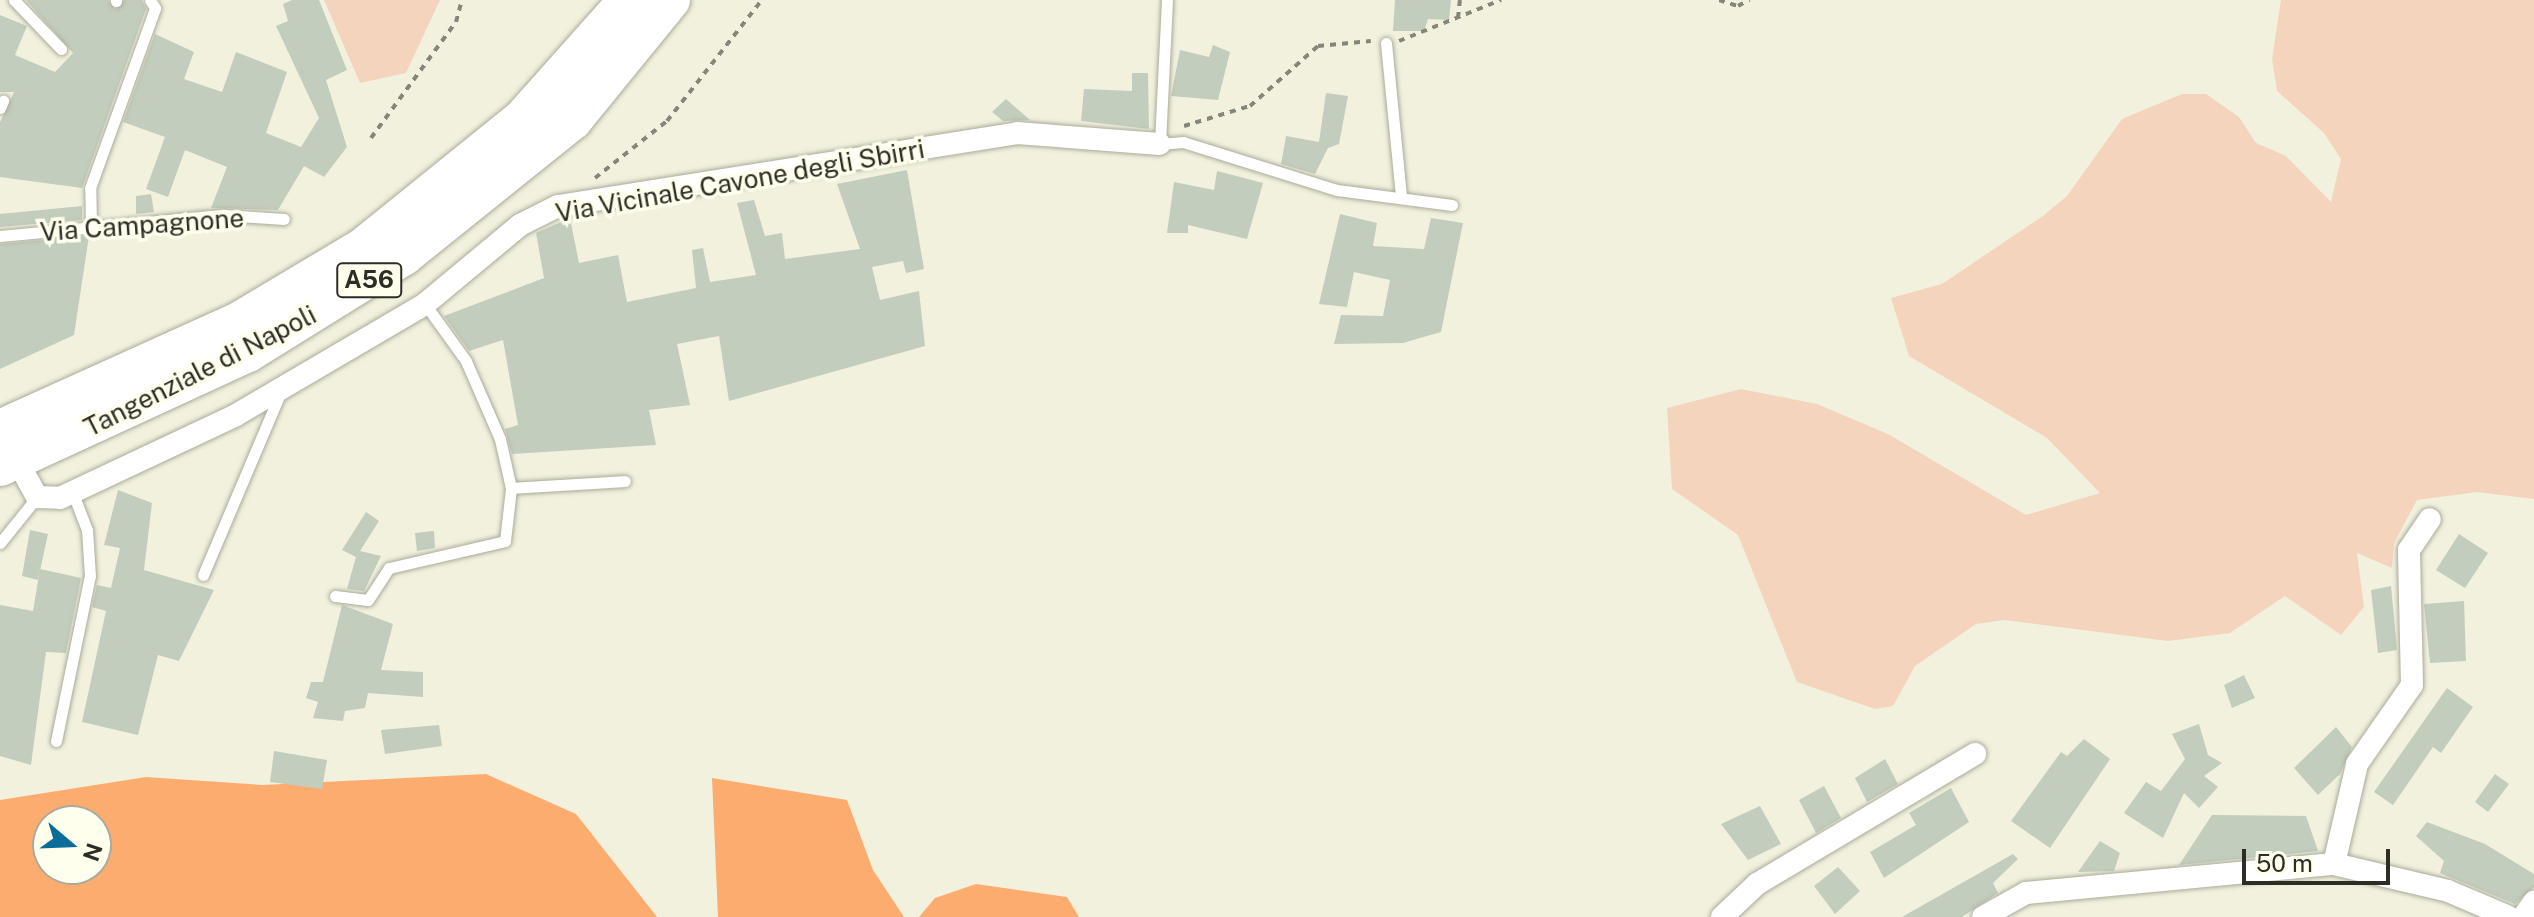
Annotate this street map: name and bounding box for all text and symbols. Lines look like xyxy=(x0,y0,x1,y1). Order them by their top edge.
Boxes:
street label: Via Vicinale Cavone degli Sbirri xyxy=(553,133,927,229)
street label: Via Campagnone xyxy=(39,202,245,248)
road number: A56 xyxy=(335,260,403,300)
street label: Tangenziale di Napoli xyxy=(78,299,322,443)
north arrow xyxy=(32,805,112,885)
scale bar xyxy=(2246,833,2394,883)
text: N xyxy=(78,840,108,865)
text: 50 m xyxy=(2256,849,2313,877)

